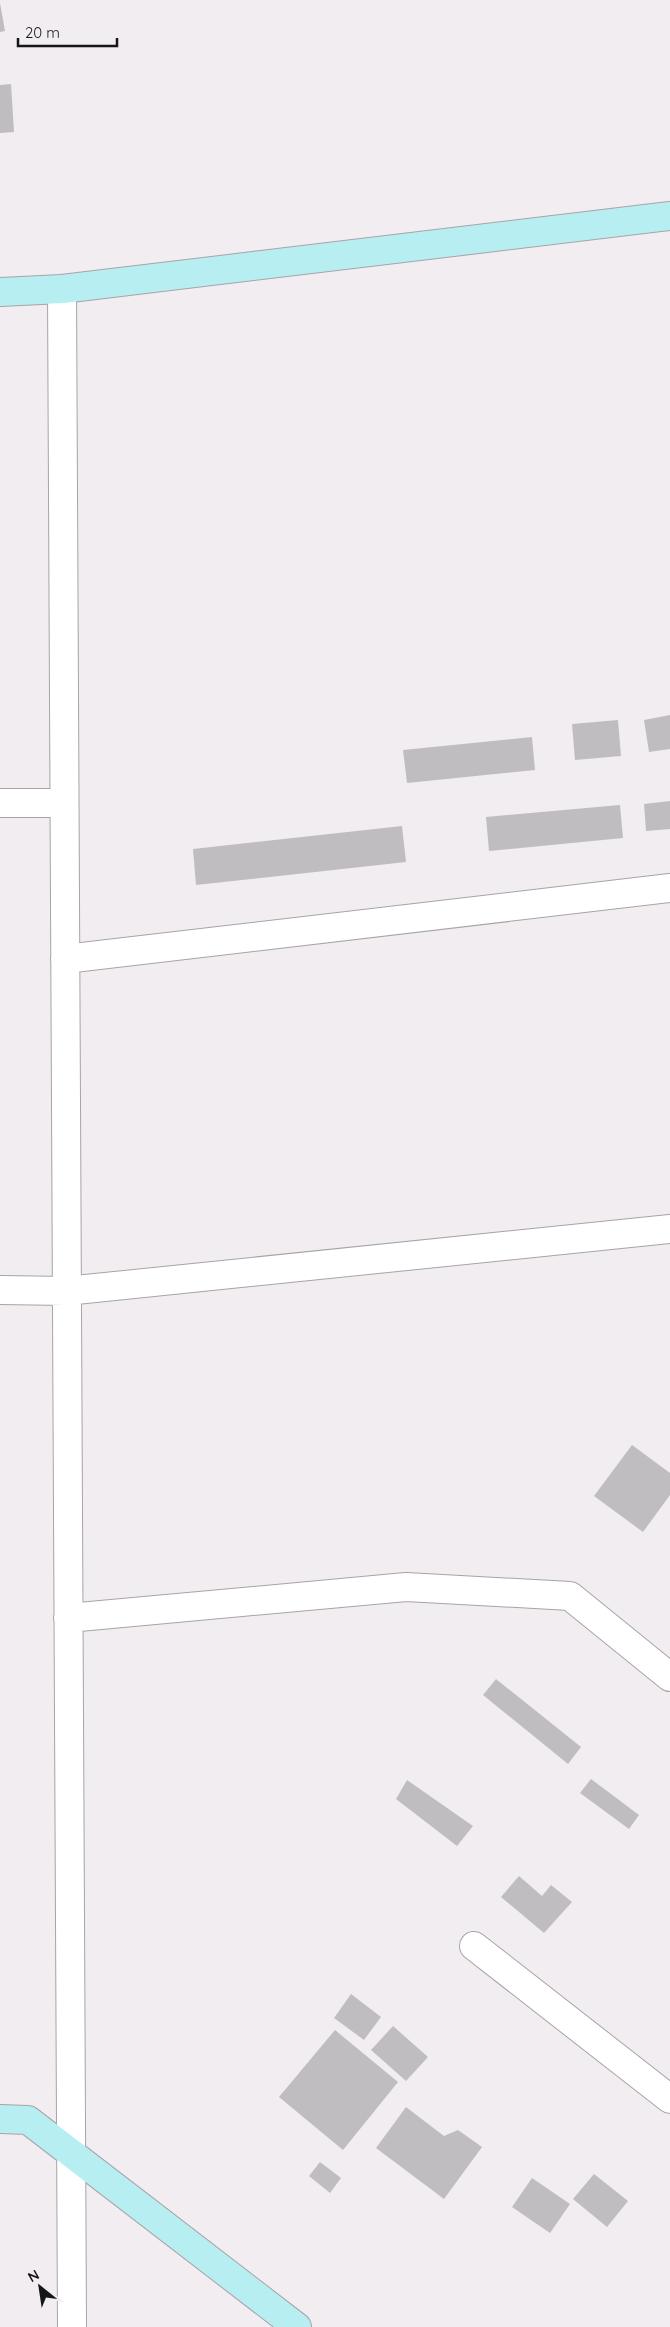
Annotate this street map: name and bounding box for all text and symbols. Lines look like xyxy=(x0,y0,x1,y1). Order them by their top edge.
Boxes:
scale bar xyxy=(18,15,116,47)
text: 20 m xyxy=(25,23,60,42)
north arrow xyxy=(15,2262,65,2312)
text: N xyxy=(25,2265,42,2286)

